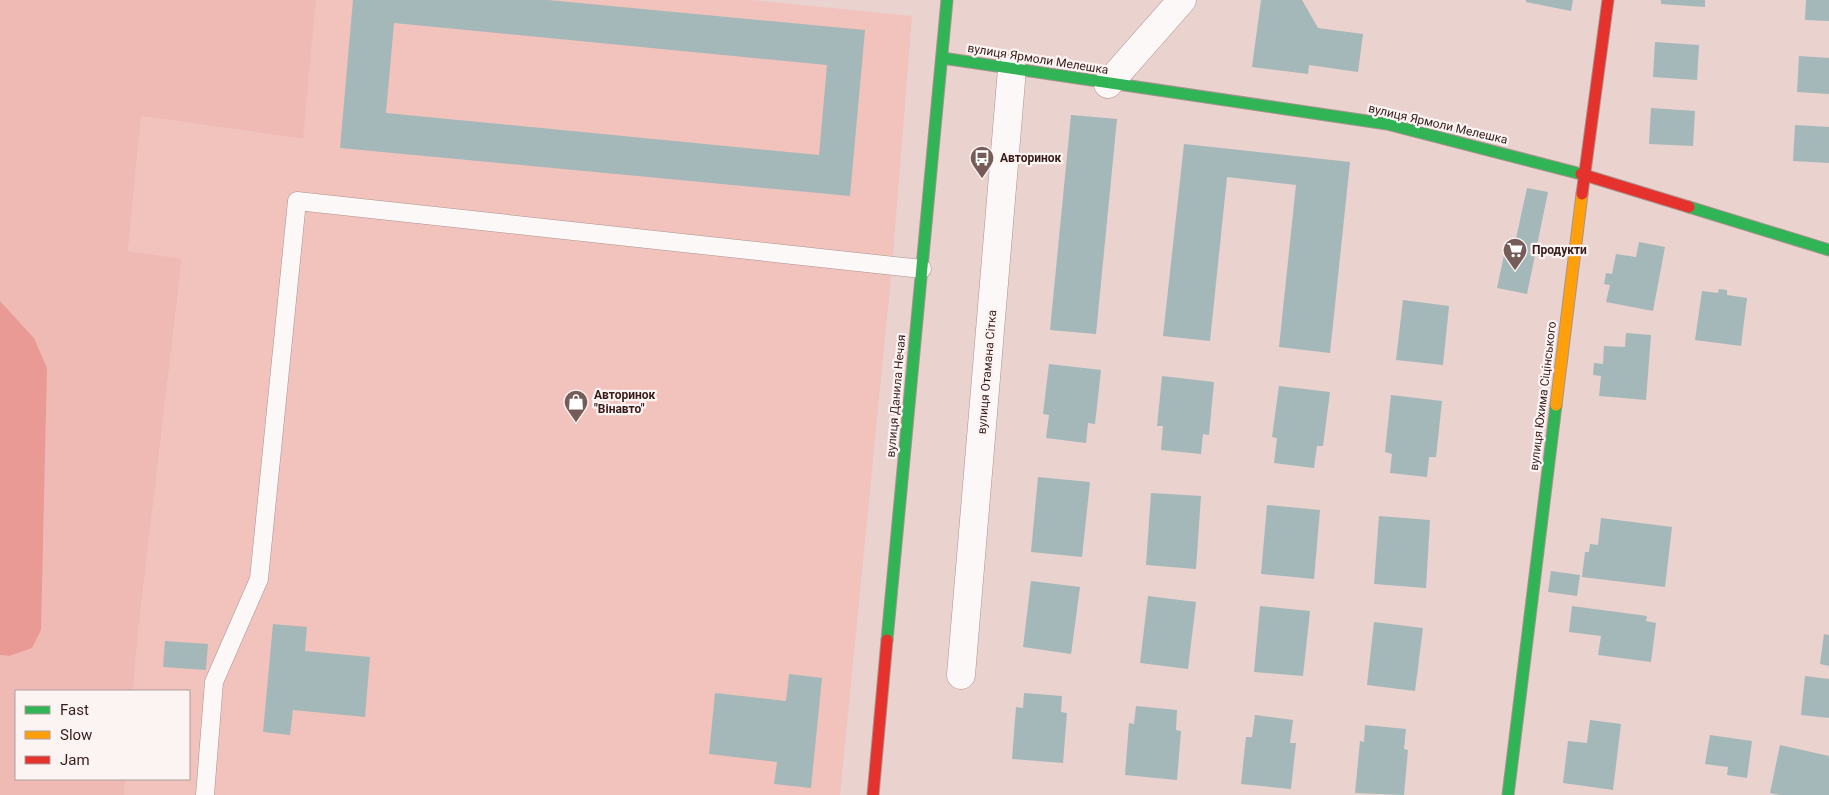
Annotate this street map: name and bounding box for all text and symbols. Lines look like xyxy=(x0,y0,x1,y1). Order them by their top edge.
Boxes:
street label: вулиця Ярмоли Мелешка xyxy=(966,41,1110,77)
street label: вулиця Ярмоли Мелешка xyxy=(1367,101,1509,147)
bus stop icon: Авторинок xyxy=(969,145,995,179)
place label: Авторинок xyxy=(1000,151,1062,165)
supermarket icon: Продукти xyxy=(1502,237,1528,271)
place label: Продукти xyxy=(1532,243,1587,257)
street label: вулиця Отамана Сітка xyxy=(975,309,999,435)
street label: вулиця Юхима Сіцінського xyxy=(1527,320,1559,471)
street label: вулиця Данила Нечая xyxy=(884,334,908,458)
place label: Авторинок "Вінавто" xyxy=(594,388,656,416)
shop icon: Авторинок "Вінавто" xyxy=(563,389,589,423)
legend xyxy=(15,690,190,780)
text: Fast xyxy=(60,701,89,719)
text: Slow xyxy=(60,726,92,744)
text: Jam xyxy=(60,751,90,769)

